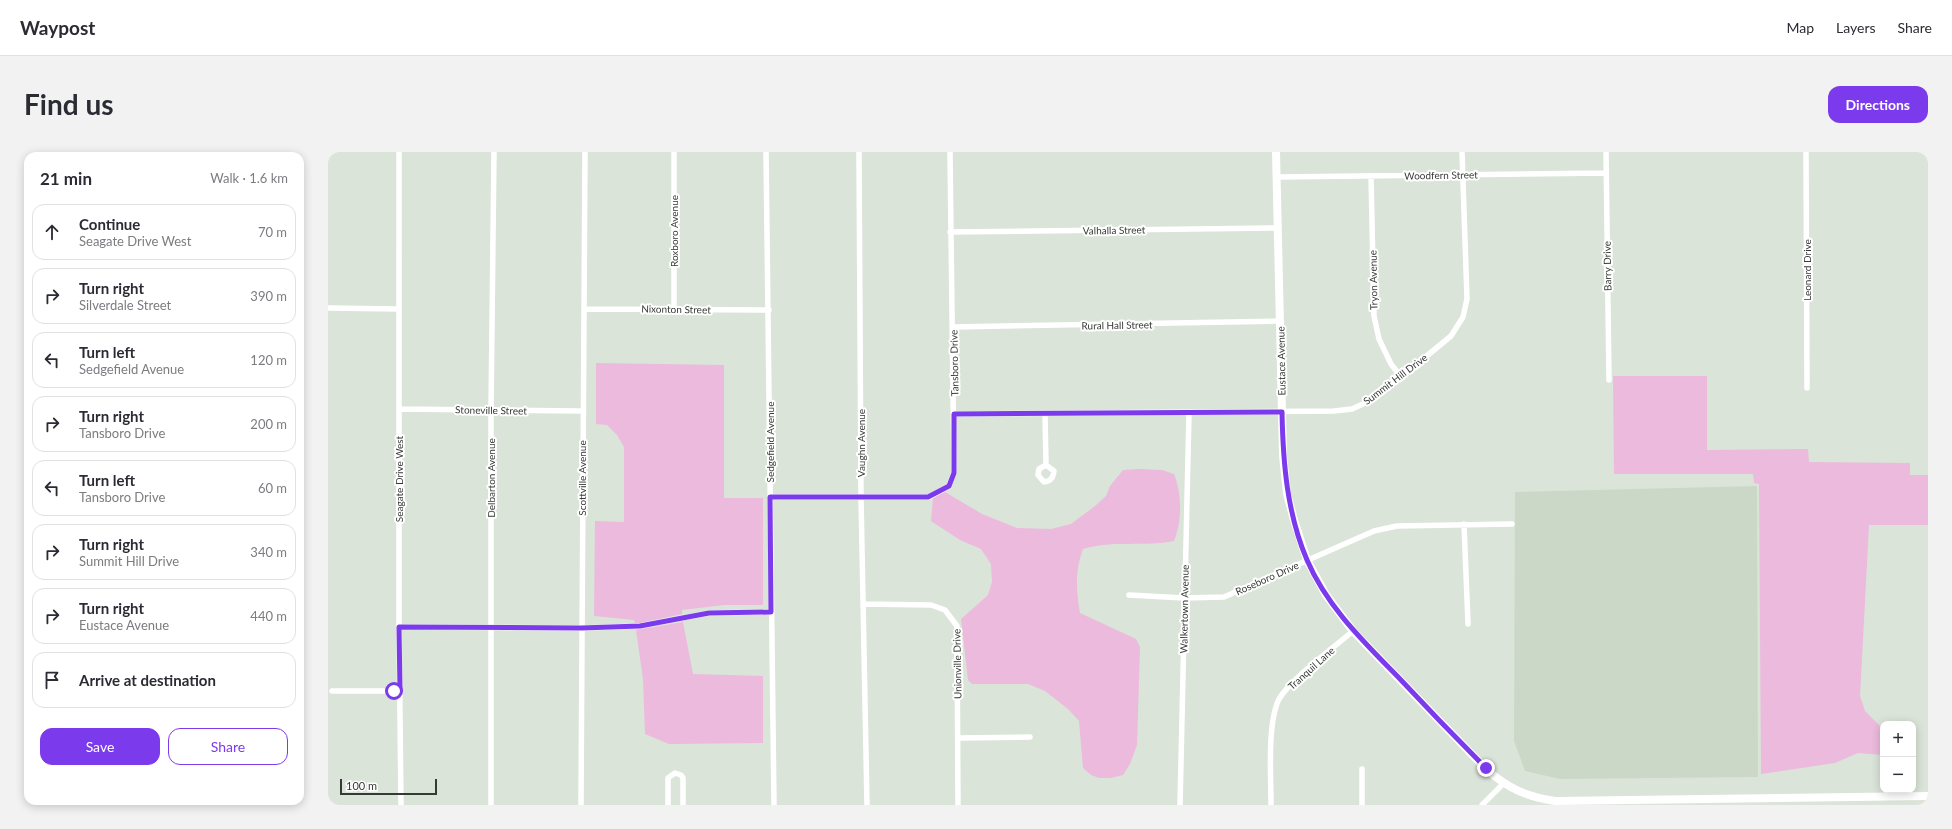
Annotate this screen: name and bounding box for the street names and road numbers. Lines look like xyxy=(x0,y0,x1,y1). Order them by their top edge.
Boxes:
street label: Woodfern Street xyxy=(1404,168,1478,182)
street label: Roxboro Avenue xyxy=(668,195,680,267)
street label: Valhalla Street xyxy=(1083,223,1146,237)
street label: Leonard Drive xyxy=(1801,239,1813,301)
street label: Barry Drive xyxy=(1601,241,1613,291)
street label: Tryon Avenue xyxy=(1366,250,1380,310)
street label: Nixonton Street xyxy=(641,302,711,316)
street label: Rural Hall Street xyxy=(1081,318,1153,332)
street label: Eustace Avenue xyxy=(1274,326,1288,396)
street label: Tansboro Drive xyxy=(947,330,961,396)
street label: Summit Hill Drive xyxy=(1361,351,1429,407)
street label: Sedgefield Avenue xyxy=(764,402,776,482)
street label: Stoneville Street xyxy=(455,403,527,417)
street label: Vaughn Avenue xyxy=(855,409,867,477)
street label: Seagate Drive West xyxy=(393,435,405,522)
street label: Delbarton Avenue xyxy=(485,438,497,518)
street label: Scottville Avenue xyxy=(576,440,588,516)
street label: Roseboro Drive xyxy=(1233,559,1301,597)
street label: Walkertown Avenue xyxy=(1177,565,1191,653)
street label: Unionville Drive xyxy=(950,629,964,699)
street label: Tranquil Lane xyxy=(1285,644,1337,692)

